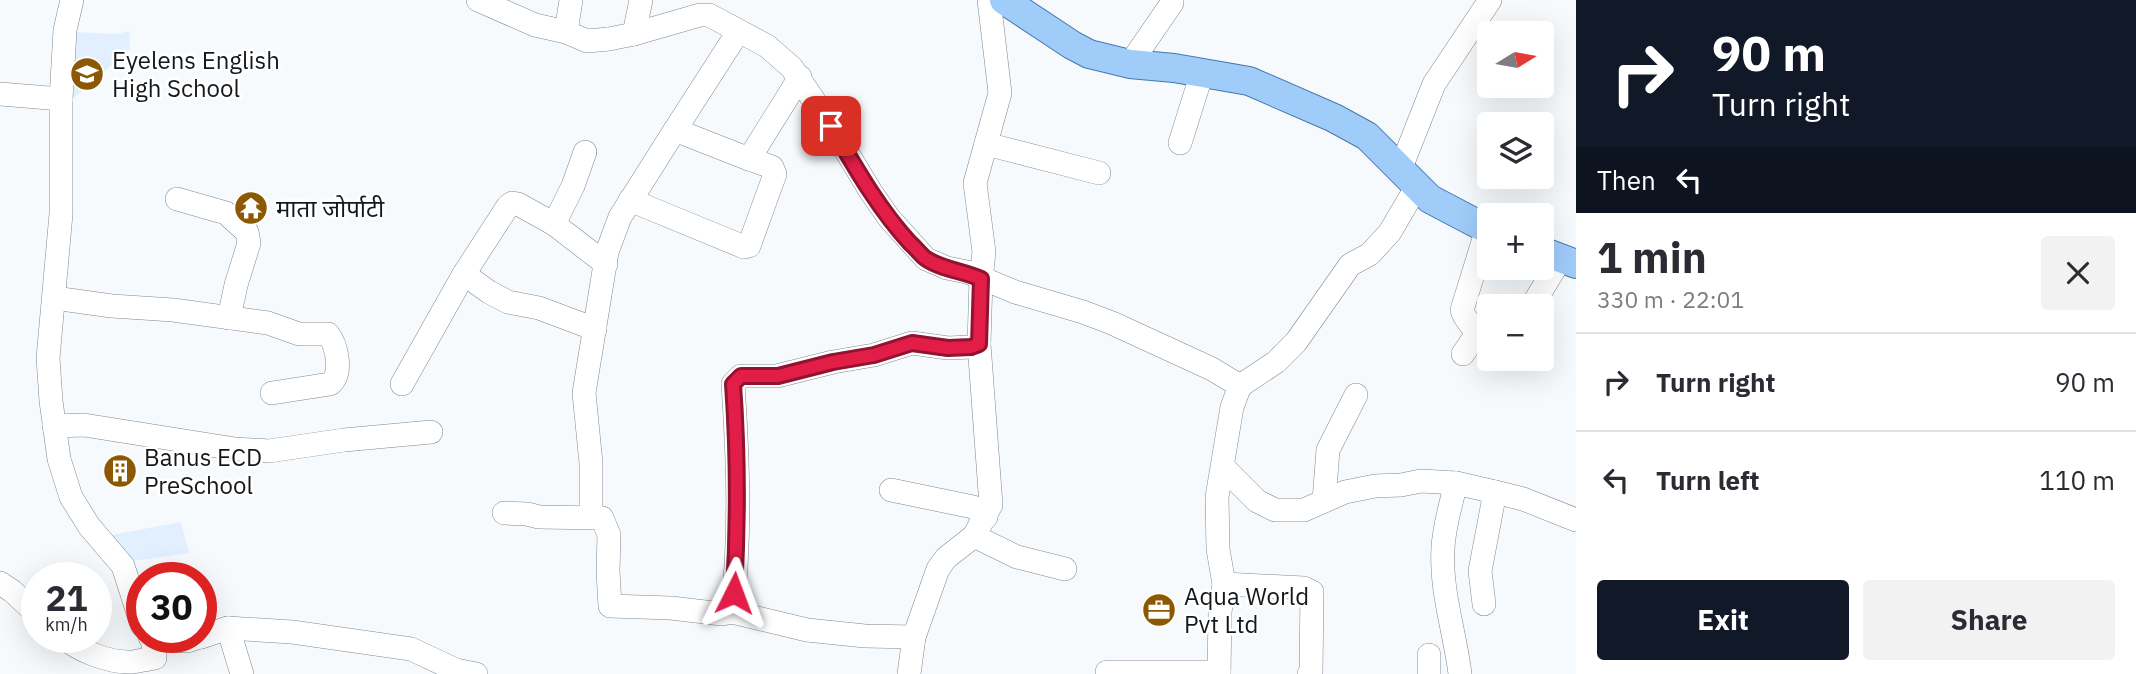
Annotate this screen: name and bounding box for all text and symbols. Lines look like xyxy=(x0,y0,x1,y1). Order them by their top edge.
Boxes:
north arrow xyxy=(1477,21,1554,98)
map controls xyxy=(1477,21,1554,371)
text: 90 m xyxy=(1712,21,1826,84)
icon: right xyxy=(1597,28,1688,119)
place label: Eyelens English High School xyxy=(112,44,280,104)
school or university icon: Eyelens English High School xyxy=(68,55,106,93)
text: Turn right xyxy=(1712,83,1850,125)
pin xyxy=(801,96,861,156)
icon: arrive xyxy=(812,107,850,145)
button: layers xyxy=(1477,112,1554,189)
icon: left xyxy=(1670,161,1708,199)
text: Then xyxy=(1597,163,1656,197)
temple icon: माता जोर्पाटी xyxy=(232,189,270,227)
place label: माता जोर्पाटी xyxy=(276,192,385,224)
button: + xyxy=(1477,203,1554,280)
text: 1 min xyxy=(1597,230,1707,285)
button: close xyxy=(2041,236,2115,310)
text: 330 m · 22:01 xyxy=(1597,284,1744,314)
button: − xyxy=(1477,294,1554,371)
icon: right xyxy=(1597,363,1635,401)
text: Turn right xyxy=(1656,365,1775,399)
text: 90 m xyxy=(2055,365,2115,399)
place label: Banus ECD PreSchool xyxy=(144,441,262,501)
building icon: Banus ECD PreSchool xyxy=(101,452,139,490)
icon: left xyxy=(1597,461,1635,499)
text: Turn left xyxy=(1656,463,1759,497)
text: 110 m xyxy=(2039,463,2115,497)
position arrow xyxy=(697,556,771,630)
speed limit sign: 30 xyxy=(126,562,217,653)
text: 21 xyxy=(45,575,88,621)
place label: Aqua World Pvt Ltd xyxy=(1184,580,1309,640)
button: Exit xyxy=(1597,580,1849,660)
button: Share xyxy=(1863,580,2115,660)
office icon: Aqua World Pvt Ltd xyxy=(1140,591,1178,629)
text: km/h xyxy=(45,613,88,636)

